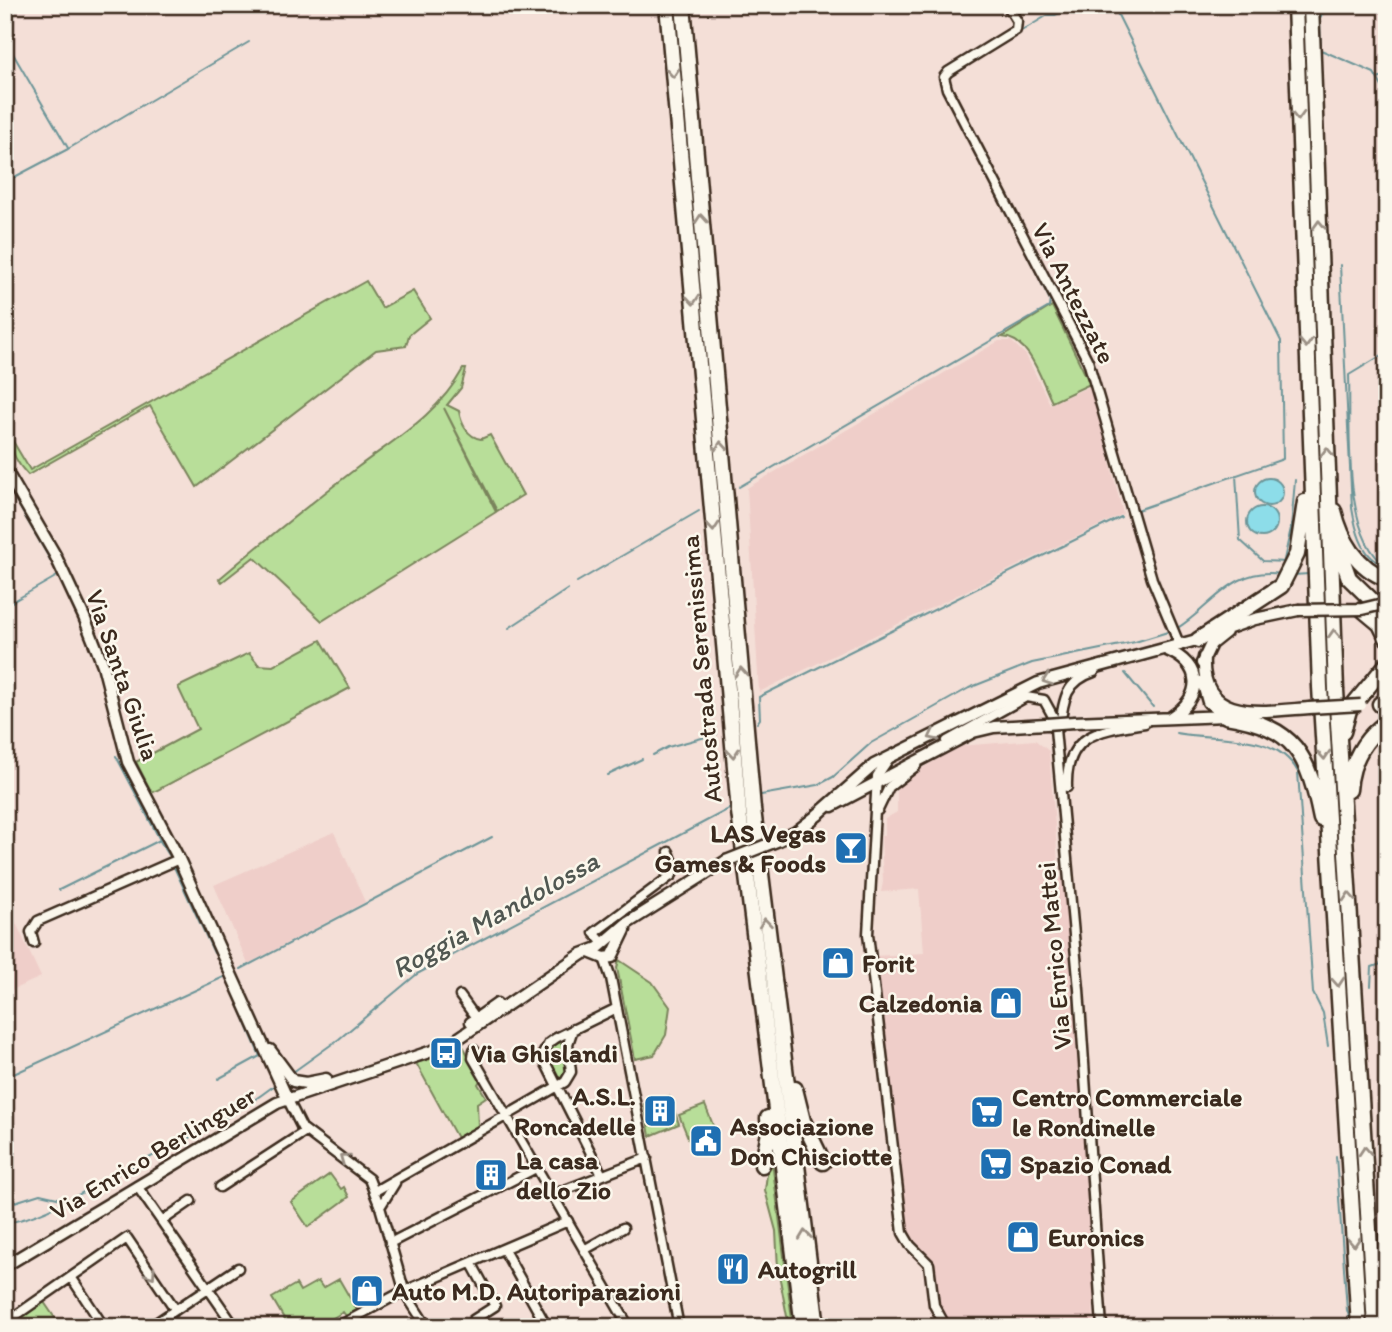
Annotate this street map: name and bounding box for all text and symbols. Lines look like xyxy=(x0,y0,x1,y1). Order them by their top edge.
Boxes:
one-way arrow xyxy=(665,68,680,79)
one-way arrow xyxy=(1291,111,1306,122)
one-way arrow xyxy=(694,213,709,224)
street label: Via Antezzate xyxy=(1025,217,1123,369)
one-way arrow xyxy=(1311,219,1326,230)
one-way arrow xyxy=(685,295,700,306)
one-way arrow xyxy=(1299,338,1314,349)
one-way arrow xyxy=(714,440,729,451)
one-way arrow xyxy=(1319,446,1334,457)
one-way arrow xyxy=(705,521,720,532)
street label: Autostrada Serenissima xyxy=(673,533,729,804)
street label: Via Santa Giulia xyxy=(79,585,167,765)
one-way arrow xyxy=(1326,629,1341,640)
one-way arrow xyxy=(734,666,749,677)
one-way arrow xyxy=(1041,672,1053,686)
one-way arrow xyxy=(928,727,940,741)
one-way arrow xyxy=(726,747,741,759)
one-way arrow xyxy=(1316,750,1331,761)
place label: LAS Vegas Games & Foods xyxy=(654,817,826,879)
bar icon: LAS Vegas Games & Foods xyxy=(832,829,870,867)
water label: Roggia Mandolossa xyxy=(385,843,605,985)
street label: Via Enrico Mattei xyxy=(1030,861,1078,1051)
one-way arrow xyxy=(1342,892,1357,903)
one-way arrow xyxy=(758,917,773,929)
shop icon: Forit xyxy=(819,944,857,982)
place label: Forit xyxy=(862,947,915,979)
one-way arrow xyxy=(1330,977,1345,988)
shop icon: Calzedonia xyxy=(987,984,1025,1022)
place label: Calzedonia xyxy=(859,987,982,1019)
bus stop icon: Via Ghislandi xyxy=(427,1034,465,1072)
place label: Via Ghislandi xyxy=(471,1037,618,1069)
street label: Via Enrico Berlinguer xyxy=(44,1079,262,1227)
place label: A.S.L. Roncadelle xyxy=(514,1080,636,1142)
place label: Centro Commerciale le Rondinelle xyxy=(1012,1081,1242,1143)
building icon: A.S.L. Roncadelle xyxy=(641,1092,679,1130)
supermarket icon: Centro Commerciale le Rondinelle xyxy=(968,1093,1006,1131)
place label: Associazione Don Chisciotte xyxy=(729,1110,892,1172)
public building icon: Associazione Don Chisciotte xyxy=(687,1122,725,1160)
place label: La casa dello Zio xyxy=(516,1144,611,1206)
supermarket icon: Spazio Conad xyxy=(977,1145,1015,1183)
one-way arrow xyxy=(1357,1145,1372,1156)
place label: Spazio Conad xyxy=(1020,1148,1172,1180)
one-way arrow xyxy=(339,1153,352,1166)
building icon: La casa dello Zio xyxy=(472,1156,510,1194)
shop icon: Euronics xyxy=(1004,1218,1042,1256)
place label: Euronics xyxy=(1048,1221,1144,1253)
one-way arrow xyxy=(798,1229,813,1241)
one-way arrow xyxy=(1346,1237,1361,1248)
restaurant icon: Autogrill xyxy=(714,1250,752,1288)
place label: Autogrill xyxy=(757,1253,857,1285)
one-way arrow xyxy=(143,1266,155,1279)
shop icon: Auto M.D. Autoriparazioni xyxy=(348,1272,386,1310)
place label: Auto M.D. Autoriparazioni xyxy=(391,1275,681,1307)

